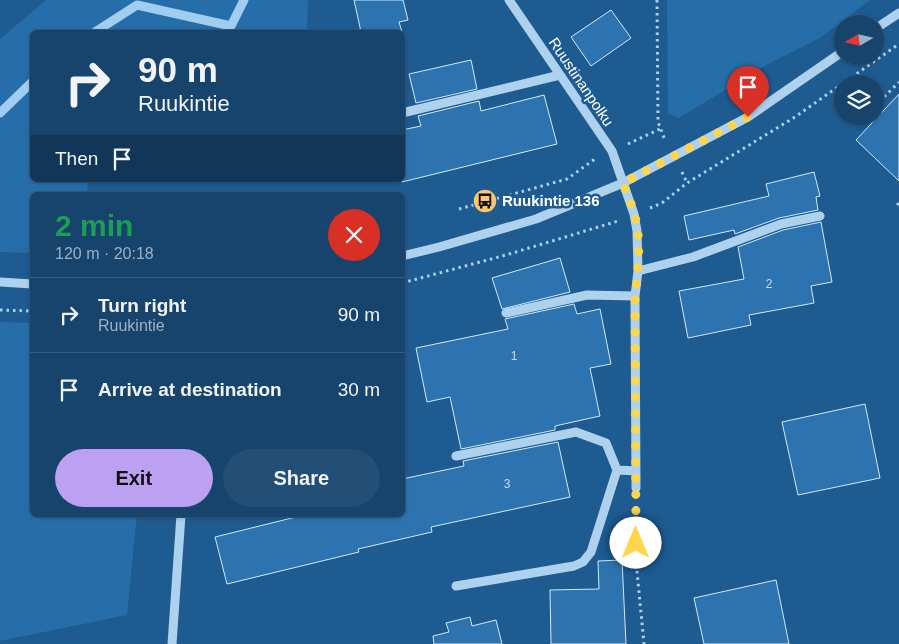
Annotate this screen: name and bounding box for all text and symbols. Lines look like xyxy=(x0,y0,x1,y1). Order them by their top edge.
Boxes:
north arrow xyxy=(834,15,884,65)
map controls xyxy=(834,15,884,125)
street label: Ruustinanpolku xyxy=(545,34,617,129)
icon: right xyxy=(55,50,120,115)
text: 90 m xyxy=(138,50,218,89)
pin xyxy=(727,66,769,117)
icon: arrive xyxy=(734,73,762,101)
button: layers xyxy=(834,75,884,125)
text: Ruukintie xyxy=(138,91,230,116)
icon: arrive xyxy=(108,145,136,173)
text: Then xyxy=(55,148,98,169)
bus stop icon: Ruukintie 136 xyxy=(472,188,498,214)
place label: Ruukintie 136 xyxy=(502,192,600,209)
text: 2 min xyxy=(55,209,133,242)
button: close xyxy=(328,209,380,261)
text: 120 m · 20:18 xyxy=(55,245,154,262)
house number: 2 xyxy=(766,277,773,291)
text: Turn right xyxy=(98,295,186,316)
icon: right xyxy=(55,301,83,329)
text: 90 m xyxy=(338,304,380,325)
text: Ruukintie xyxy=(98,317,165,334)
house number: 1 xyxy=(511,349,518,363)
icon: arrive xyxy=(55,376,83,404)
text: Arrive at destination xyxy=(98,379,282,400)
text: 30 m xyxy=(338,379,380,400)
button: Exit xyxy=(55,449,213,507)
button: Share xyxy=(223,449,380,507)
house number: 3 xyxy=(504,477,511,491)
position arrow xyxy=(609,516,661,568)

